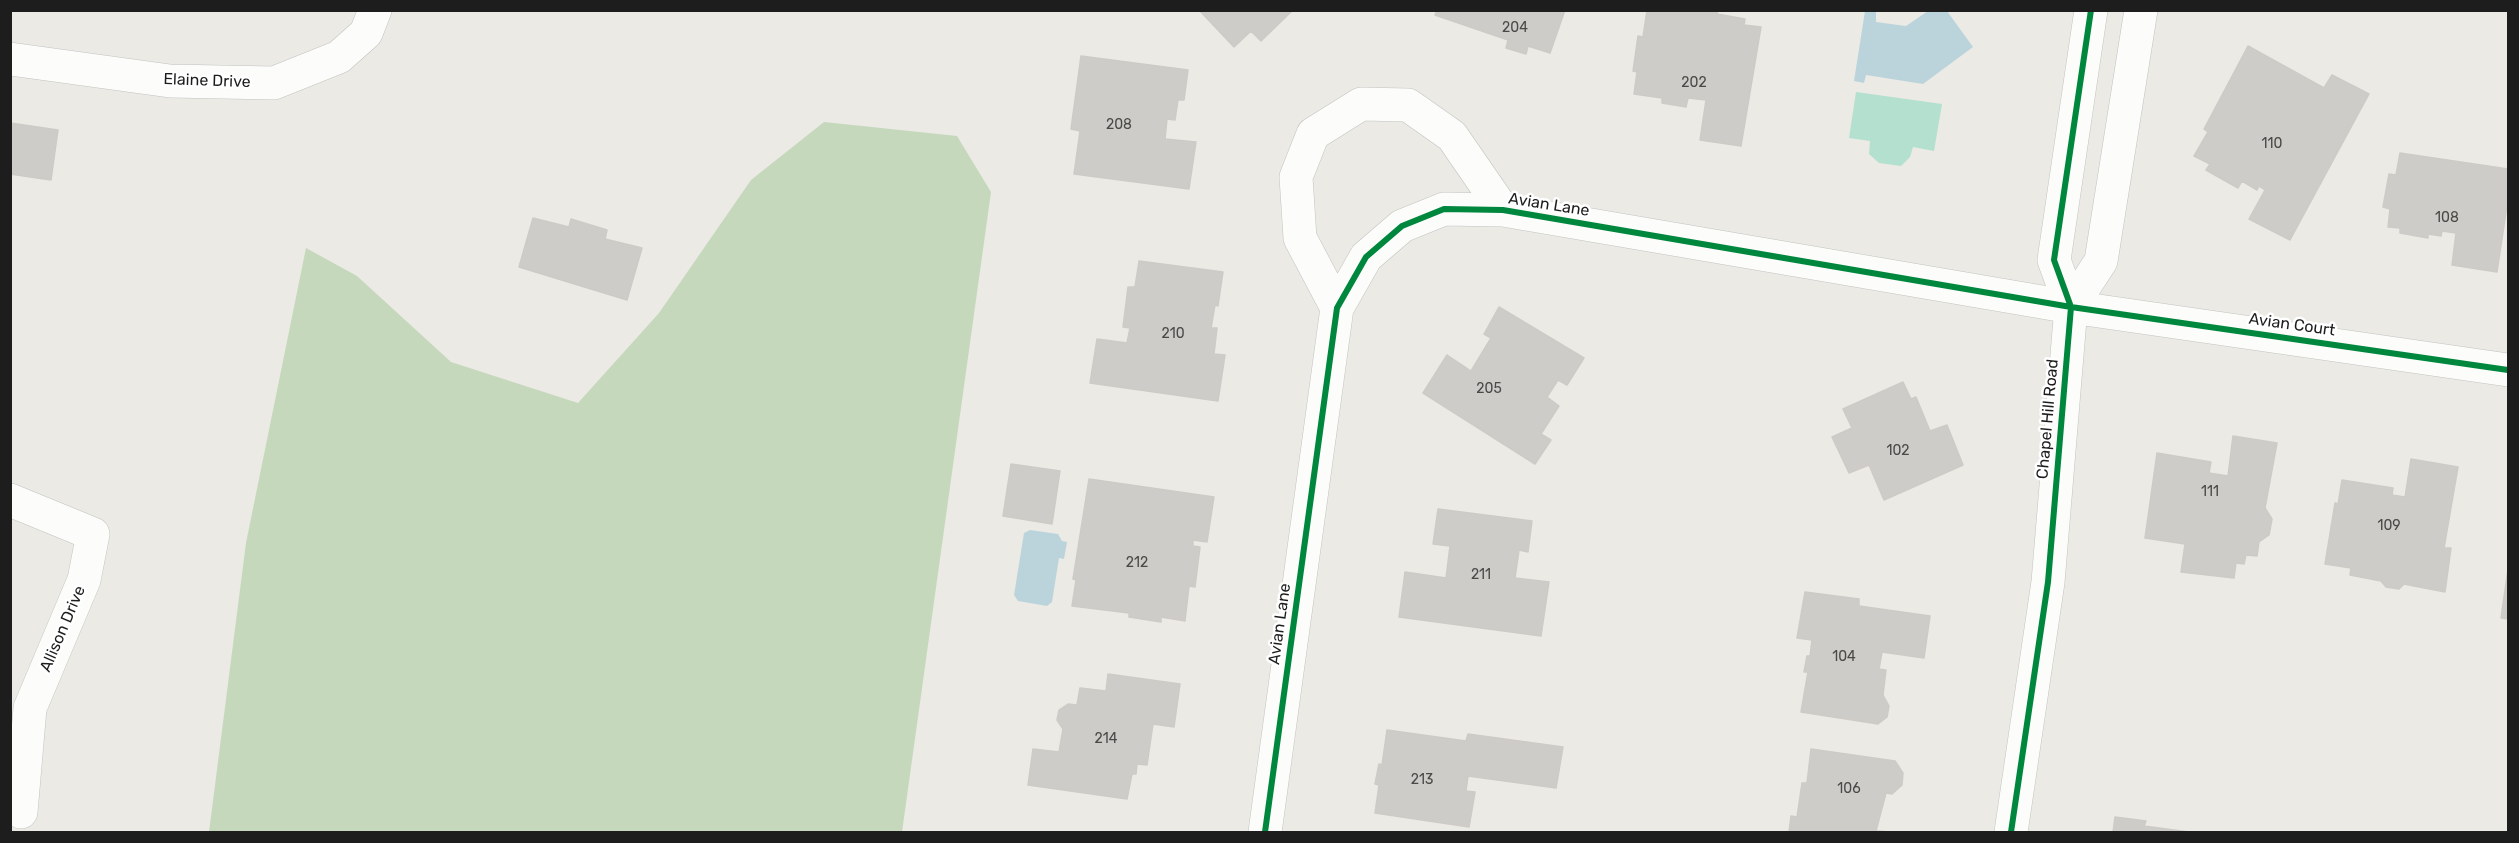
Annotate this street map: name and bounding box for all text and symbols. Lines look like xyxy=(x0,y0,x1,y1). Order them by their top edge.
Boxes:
house number: 204 xyxy=(1502,20,1528,36)
street label: Elaine Drive xyxy=(163,70,251,92)
house number: 202 xyxy=(1681,75,1707,91)
house number: 208 xyxy=(1106,117,1132,133)
house number: 110 xyxy=(2262,136,2282,152)
street label: Avian Lane xyxy=(1507,189,1591,221)
house number: 108 xyxy=(2435,210,2459,226)
street label: Avian Court xyxy=(2247,309,2337,341)
house number: 210 xyxy=(1161,326,1185,342)
street label: Chapel Hill Road xyxy=(2033,358,2063,480)
house number: 205 xyxy=(1476,381,1502,397)
house number: 102 xyxy=(1886,443,1910,459)
house number: 111 xyxy=(2201,484,2219,500)
house number: 109 xyxy=(2377,518,2401,534)
house number: 212 xyxy=(1126,555,1148,571)
house number: 211 xyxy=(1471,567,1491,583)
street label: Avian Lane xyxy=(1265,582,1295,666)
street label: Allison Drive xyxy=(36,583,90,675)
house number: 104 xyxy=(1832,649,1856,665)
house number: 214 xyxy=(1095,731,1117,747)
house number: 213 xyxy=(1411,772,1433,788)
house number: 106 xyxy=(1837,781,1861,797)

